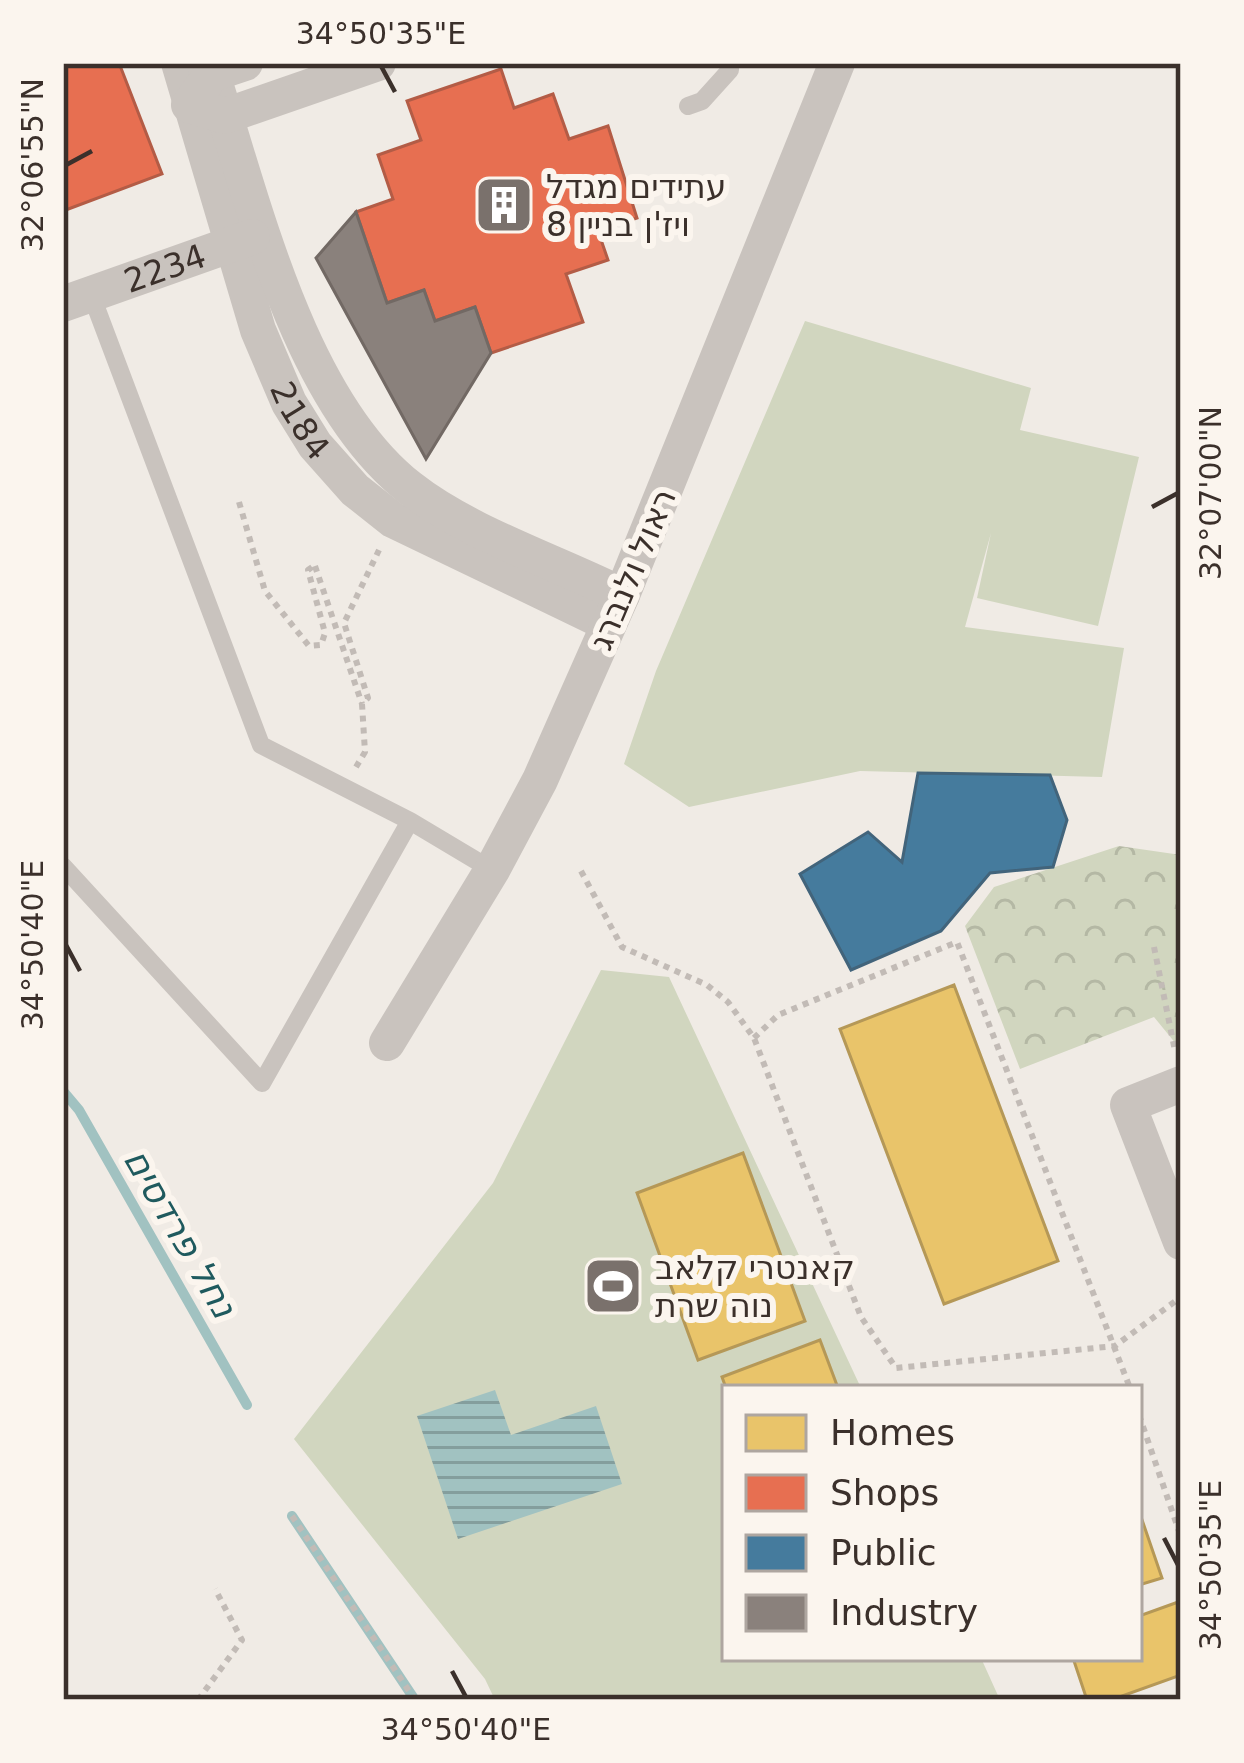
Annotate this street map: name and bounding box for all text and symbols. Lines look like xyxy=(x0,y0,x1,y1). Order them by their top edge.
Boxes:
text: 34°50'35"E xyxy=(296,16,466,51)
text: 32°06'55"N xyxy=(15,78,50,252)
place label: עתידים מגדל ויז'ן בניין 8 xyxy=(546,167,726,244)
building icon: עתידים מגדל ויז'ן בניין 8 xyxy=(473,174,535,236)
street label: 2234 xyxy=(119,236,211,301)
street label: 2184 xyxy=(262,376,338,468)
text: 32°07'00"N xyxy=(1193,406,1228,580)
street label: ראול ולנברג xyxy=(581,483,684,656)
text: 34°50'40"E xyxy=(15,860,50,1030)
water label: נחל פרדסים xyxy=(116,1142,246,1325)
place label: קאנטרי קלאב נוה שרת xyxy=(655,1248,855,1325)
sports icon: קאנטרי קלאב נוה שרת xyxy=(582,1255,644,1317)
legend xyxy=(722,1385,1142,1661)
text: Homes xyxy=(830,1412,955,1453)
text: Shops xyxy=(830,1472,939,1513)
text: 34°50'35"E xyxy=(1193,1480,1228,1650)
text: Public xyxy=(830,1532,937,1573)
text: Industry xyxy=(830,1592,978,1633)
text: 34°50'40"E xyxy=(381,1712,551,1747)

